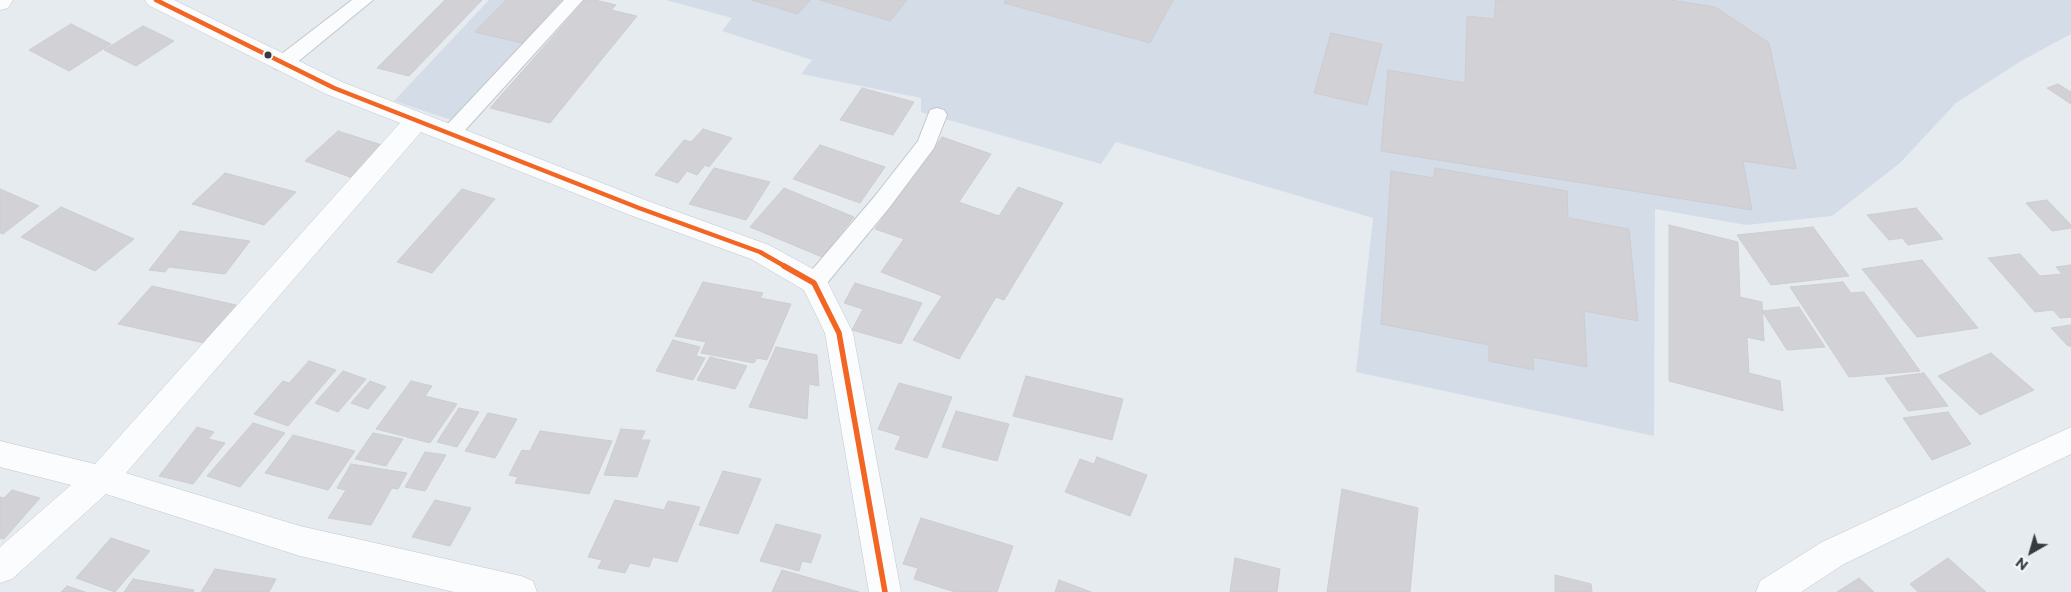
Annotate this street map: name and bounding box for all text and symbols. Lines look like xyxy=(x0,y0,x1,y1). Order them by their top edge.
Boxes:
unlabelled marker xyxy=(263,50,273,60)
north arrow xyxy=(2006,527,2056,577)
text: N xyxy=(2012,553,2032,574)

